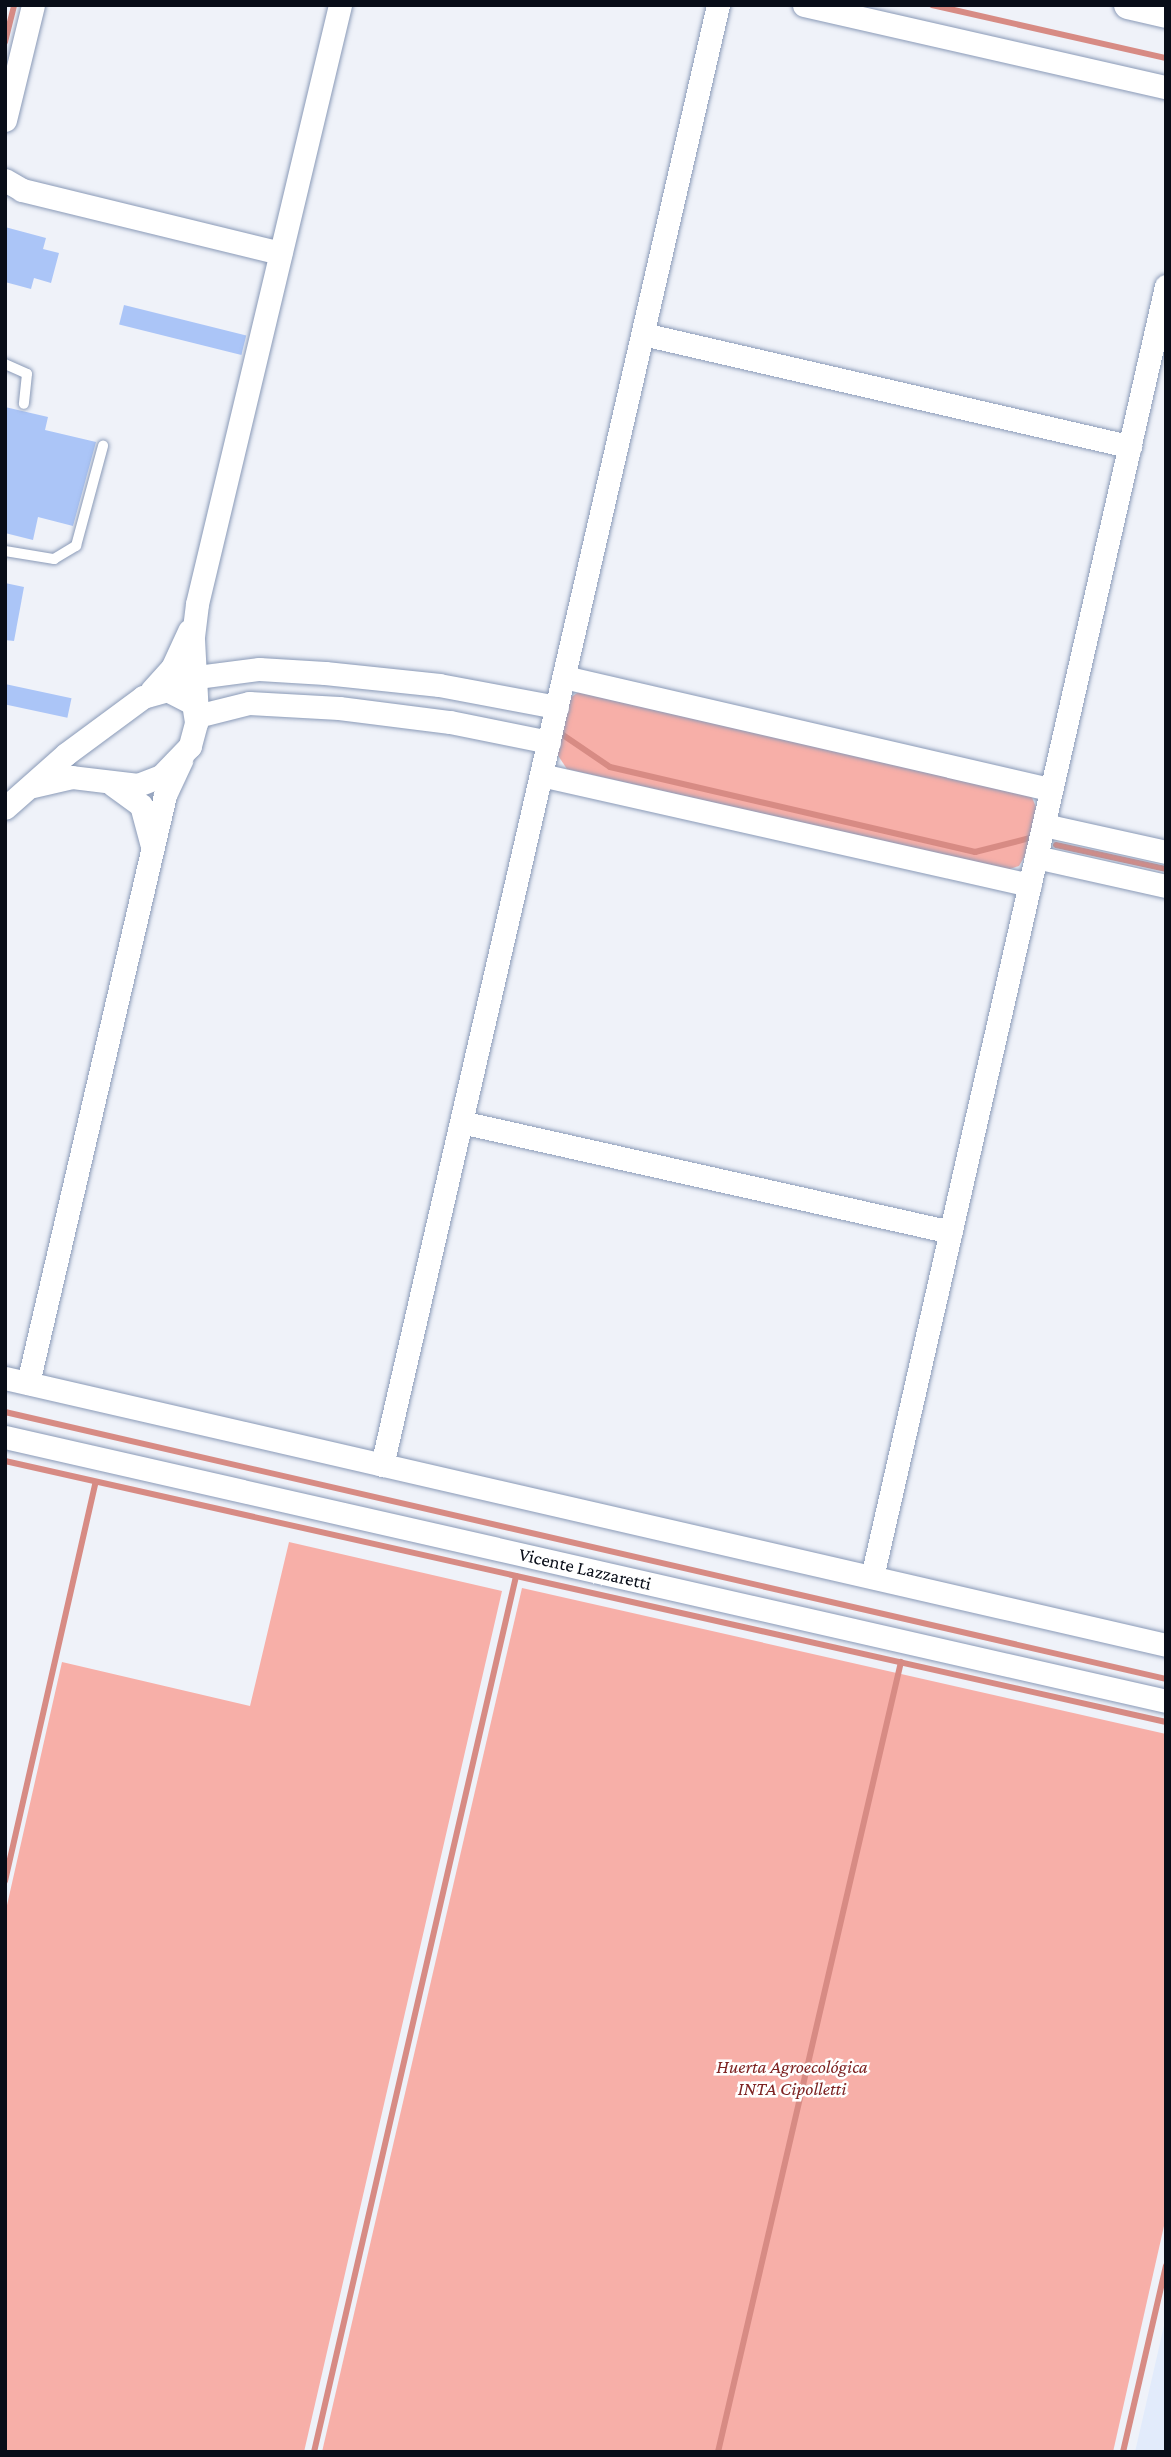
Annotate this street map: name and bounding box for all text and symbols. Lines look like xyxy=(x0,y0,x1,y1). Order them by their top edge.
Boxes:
street label: Vicente Lazzaretti xyxy=(516,1543,654,1595)
park label: Huerta Agroecológica INTA Cipolletti xyxy=(716,2056,868,2100)

